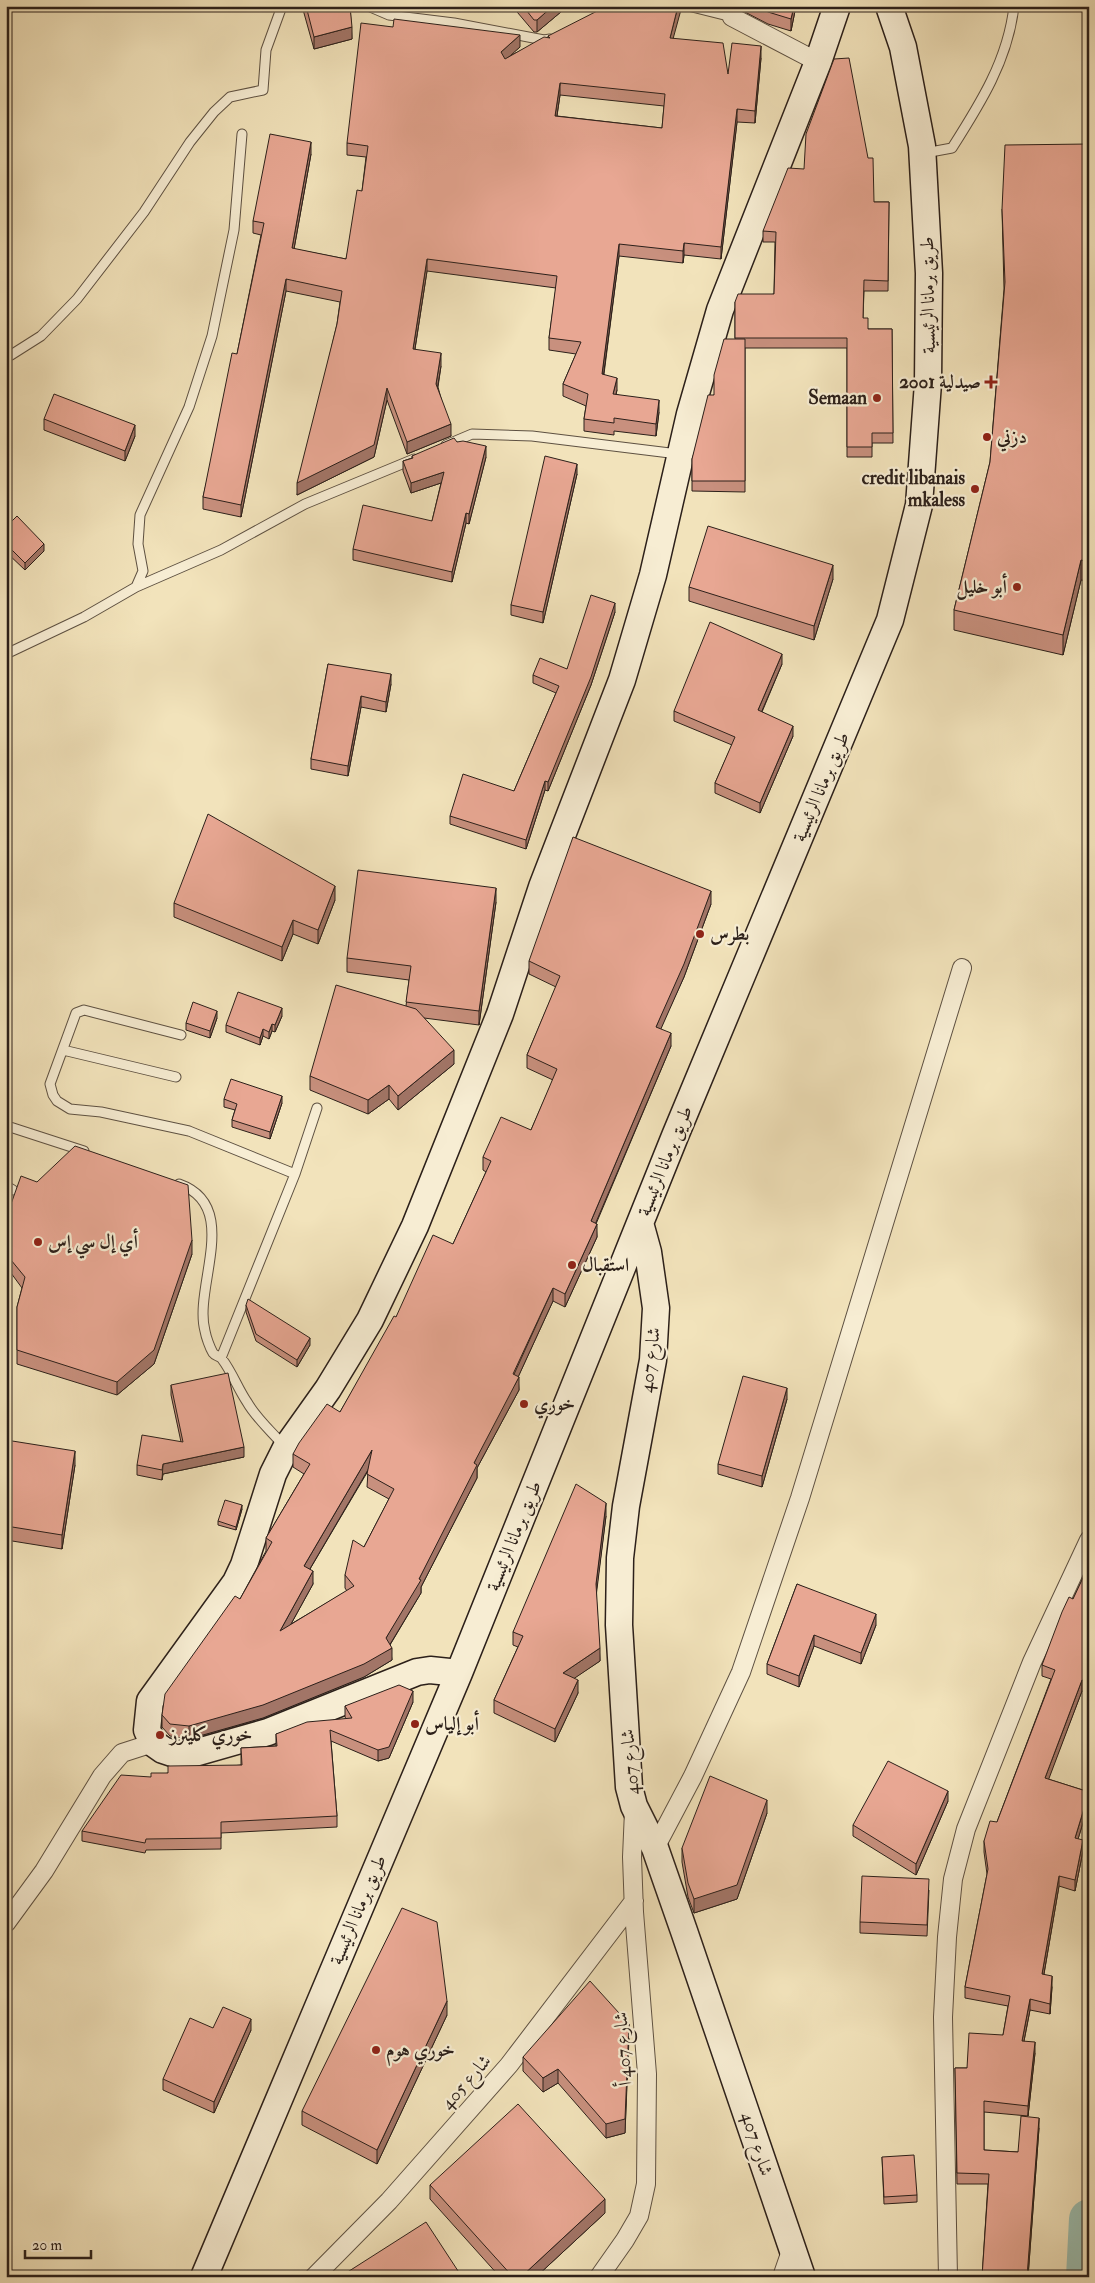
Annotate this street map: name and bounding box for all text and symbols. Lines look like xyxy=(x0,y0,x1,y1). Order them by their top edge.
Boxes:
street label: طريق برمانا الرئيسية xyxy=(915,236,941,354)
place label: صيدلية 2001 xyxy=(899,370,981,394)
marker: صيدلية 2001 xyxy=(985,376,997,388)
place label: Semaan xyxy=(808,386,867,410)
marker: Semaan xyxy=(871,392,883,404)
place label: دزني xyxy=(996,425,1027,452)
marker: دزني xyxy=(981,431,993,443)
place label: credit libanais mkaless xyxy=(862,466,965,512)
marker: credit libanais mkaless xyxy=(969,483,981,495)
place label: أبو خليل xyxy=(956,573,1008,600)
marker: أبو خليل xyxy=(1011,581,1023,593)
street label: طريق برمانا الرئيسية xyxy=(787,728,855,846)
place label: بطرس xyxy=(710,922,750,946)
marker: بطرس xyxy=(694,928,706,940)
street label: طريق برمانا الرئيسية xyxy=(632,1102,698,1220)
place label: أي إل سي إس xyxy=(48,1228,138,1259)
marker: أي إل سي إس xyxy=(32,1236,44,1248)
place label: استقبال xyxy=(582,1253,629,1277)
marker: استقبال xyxy=(566,1259,578,1271)
street label: شارع 407 xyxy=(634,1326,669,1394)
place label: خوري xyxy=(534,1392,575,1419)
marker: خوري xyxy=(518,1398,530,1410)
street label: طريق برمانا الرئيسية xyxy=(481,1477,547,1595)
place label: أبو إلياس xyxy=(425,1710,479,1736)
marker: أبو إلياس xyxy=(409,1718,421,1730)
place label: خوري كلينرز xyxy=(168,1723,253,1750)
street label: شارع 407 xyxy=(615,1728,648,1796)
marker: خوري كلينرز xyxy=(154,1729,166,1741)
street label: طريق برمانا الرئيسية xyxy=(324,1851,392,1969)
street label: شارع 407 أ xyxy=(607,2011,641,2087)
place label: خوري هوم xyxy=(386,2038,455,2067)
marker: خوري هوم xyxy=(370,2044,382,2056)
street label: شارع 405 xyxy=(436,2049,499,2116)
street label: شارع 407 xyxy=(733,2109,779,2180)
scale bar xyxy=(25,2228,91,2260)
text: 20 m xyxy=(32,2236,62,2255)

